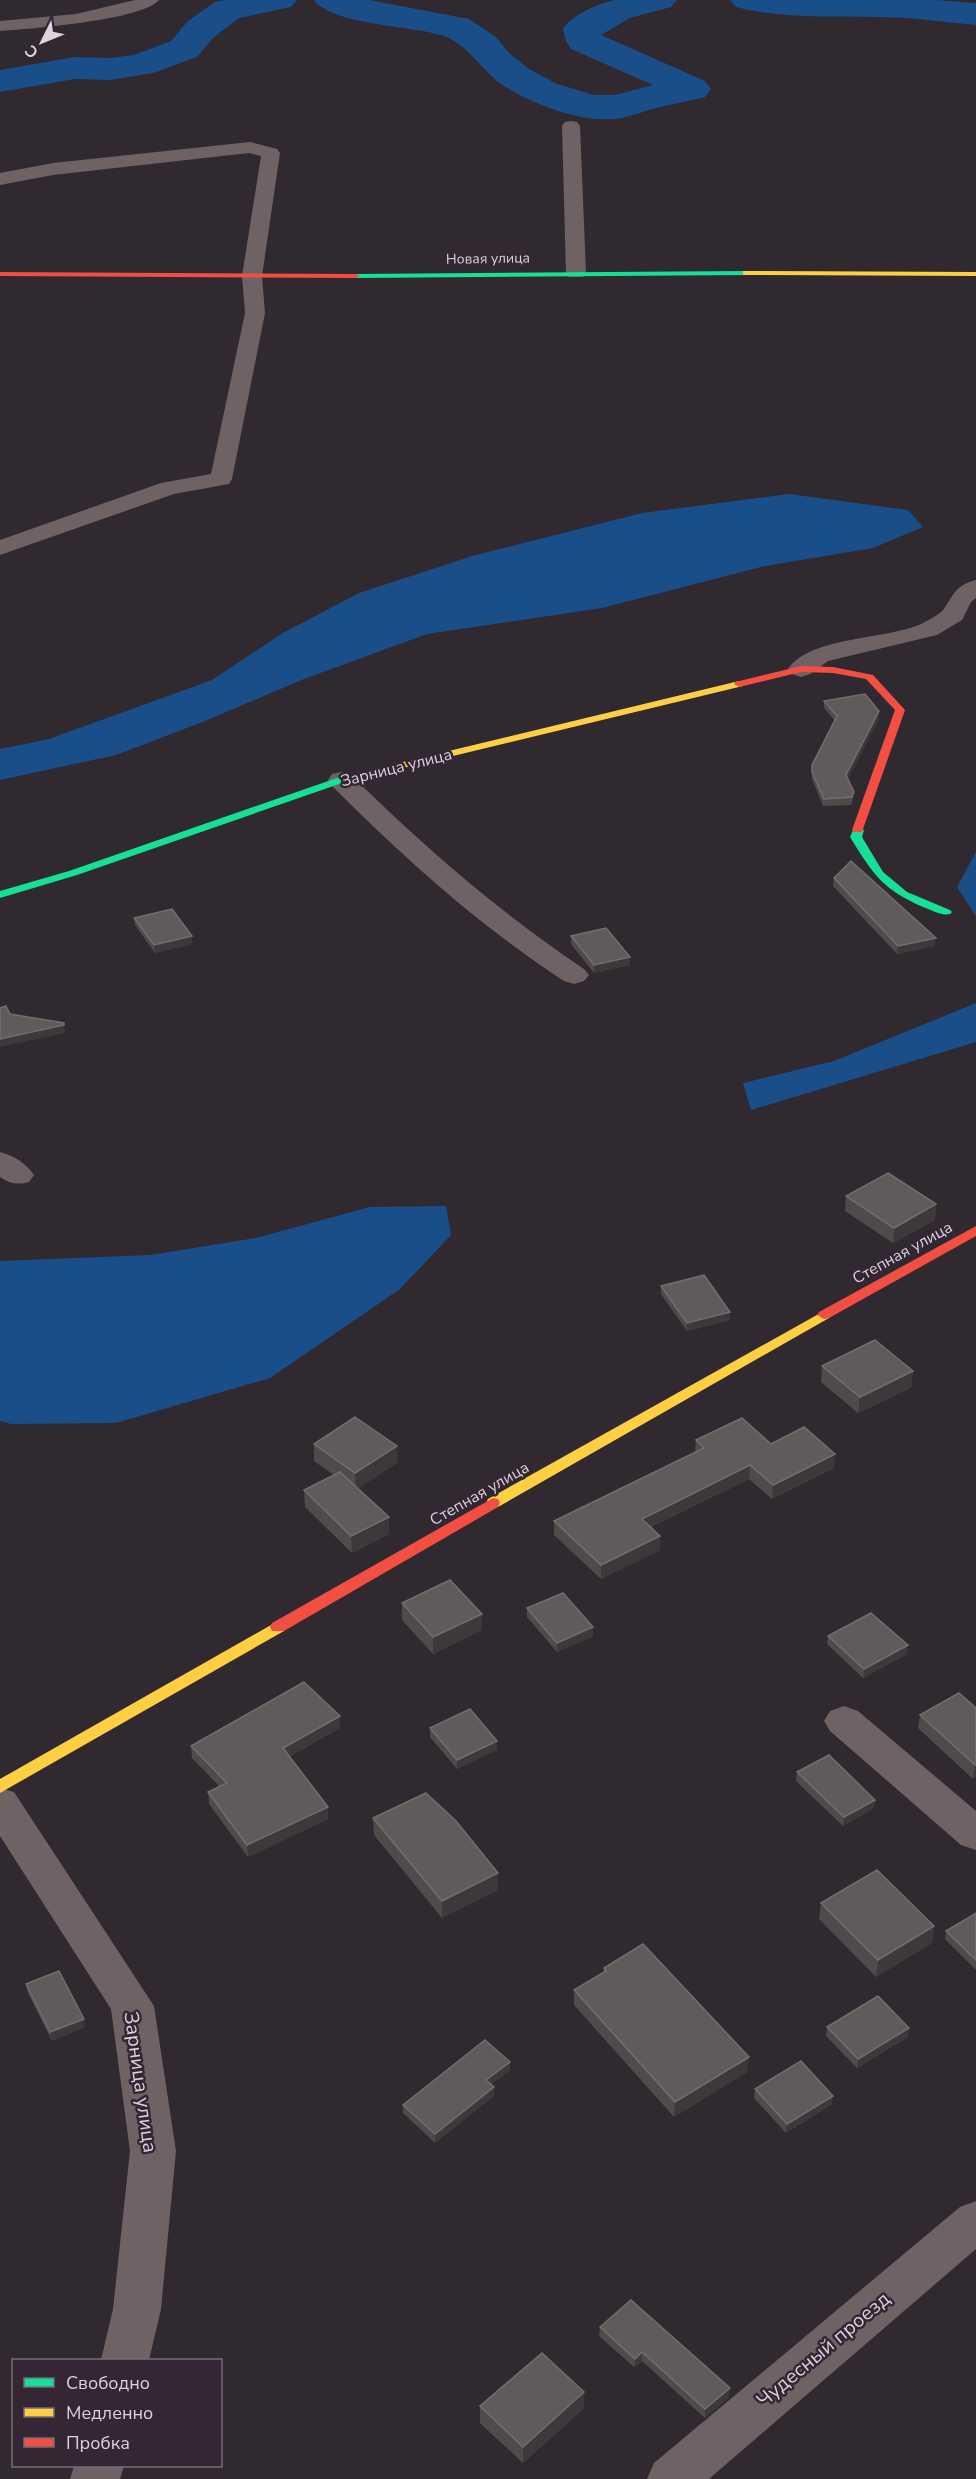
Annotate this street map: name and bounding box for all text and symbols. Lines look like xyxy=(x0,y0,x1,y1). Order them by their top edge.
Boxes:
north arrow xyxy=(12,12,72,72)
text: С xyxy=(20,40,44,63)
street label: Новая улица xyxy=(446,248,530,269)
street label: Зарница улица xyxy=(338,744,454,792)
street label: Степная улица xyxy=(849,1216,956,1289)
street label: Степная улица xyxy=(426,1457,533,1531)
street label: Зарница улица xyxy=(117,2010,164,2155)
street label: Чудесный проезд xyxy=(751,2285,896,2413)
legend xyxy=(12,2359,222,2467)
text: Свободно xyxy=(66,2371,150,2395)
text: Медленно xyxy=(66,2401,153,2425)
text: Пробка xyxy=(66,2431,130,2455)

